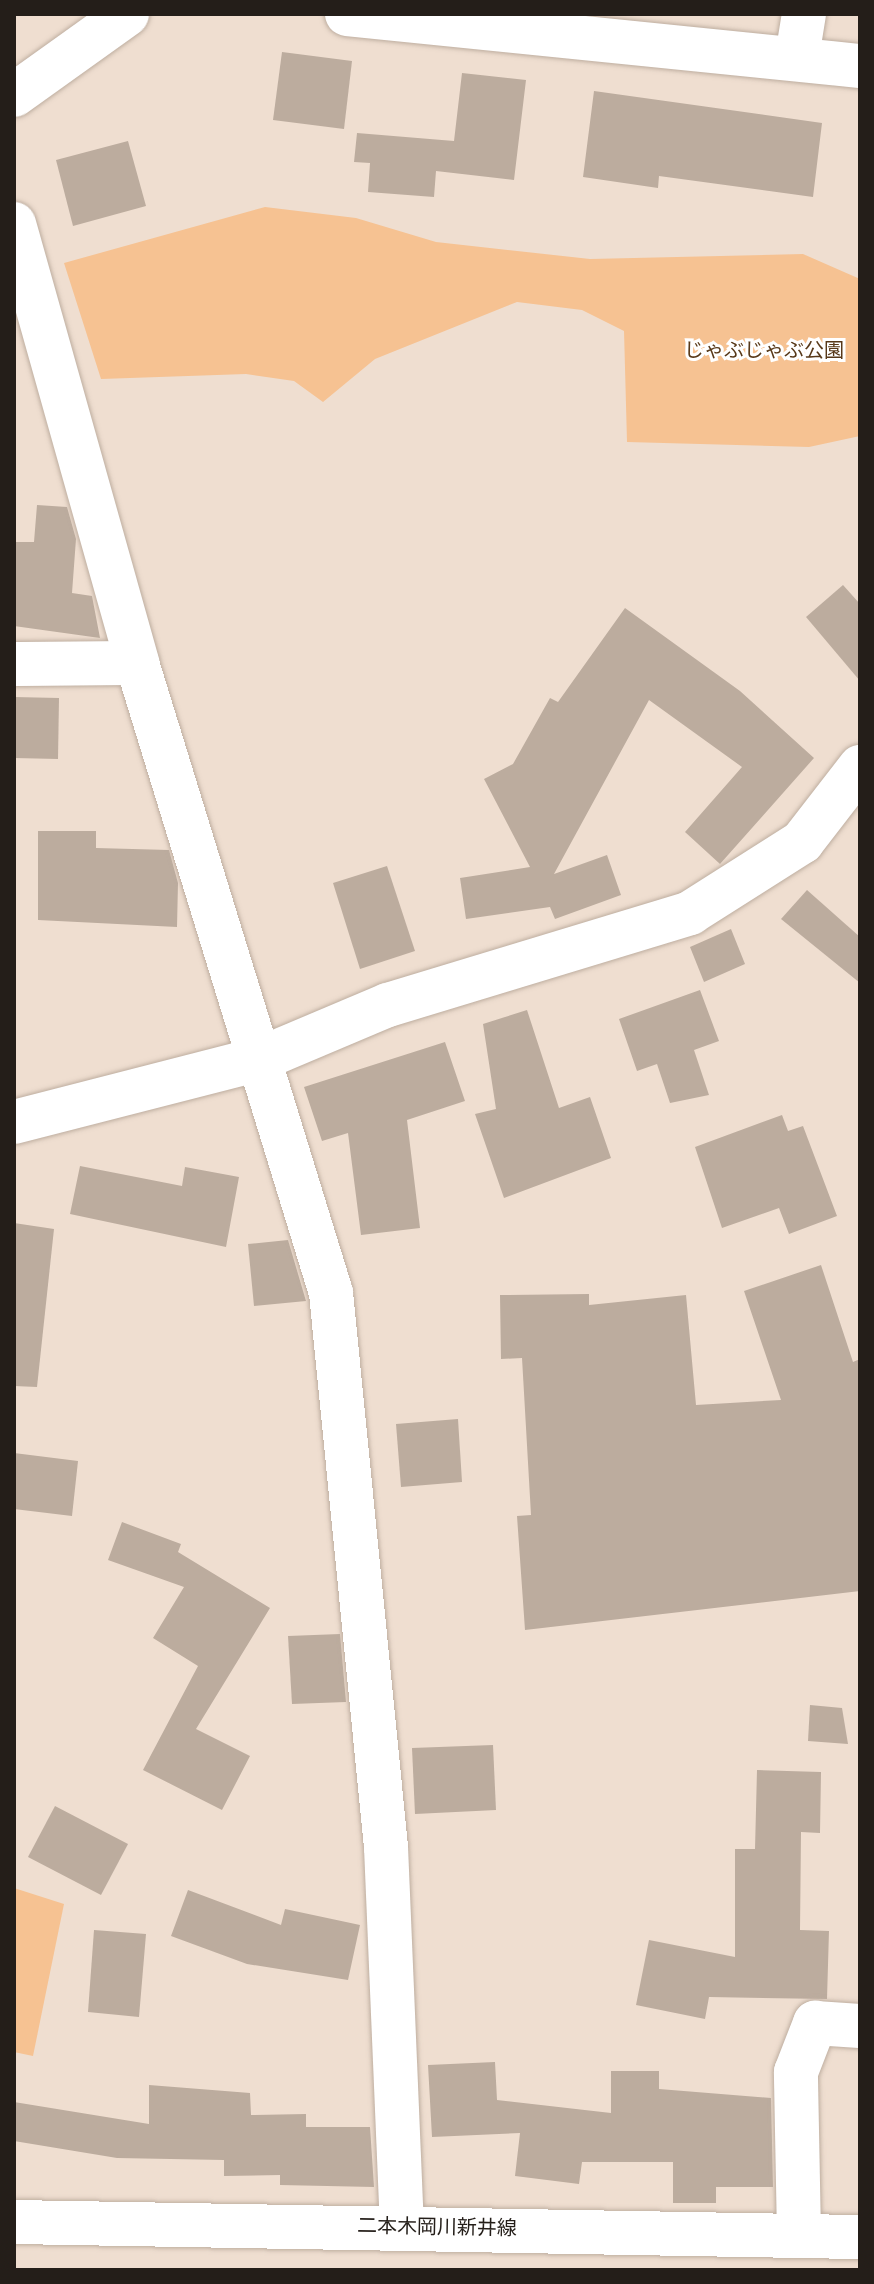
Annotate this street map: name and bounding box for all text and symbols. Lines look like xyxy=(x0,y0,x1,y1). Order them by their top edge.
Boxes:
park label: じゃぶじゃぶ公園 xyxy=(684,337,844,361)
street label: 二本木岡川新井線 xyxy=(357,2213,517,2239)

